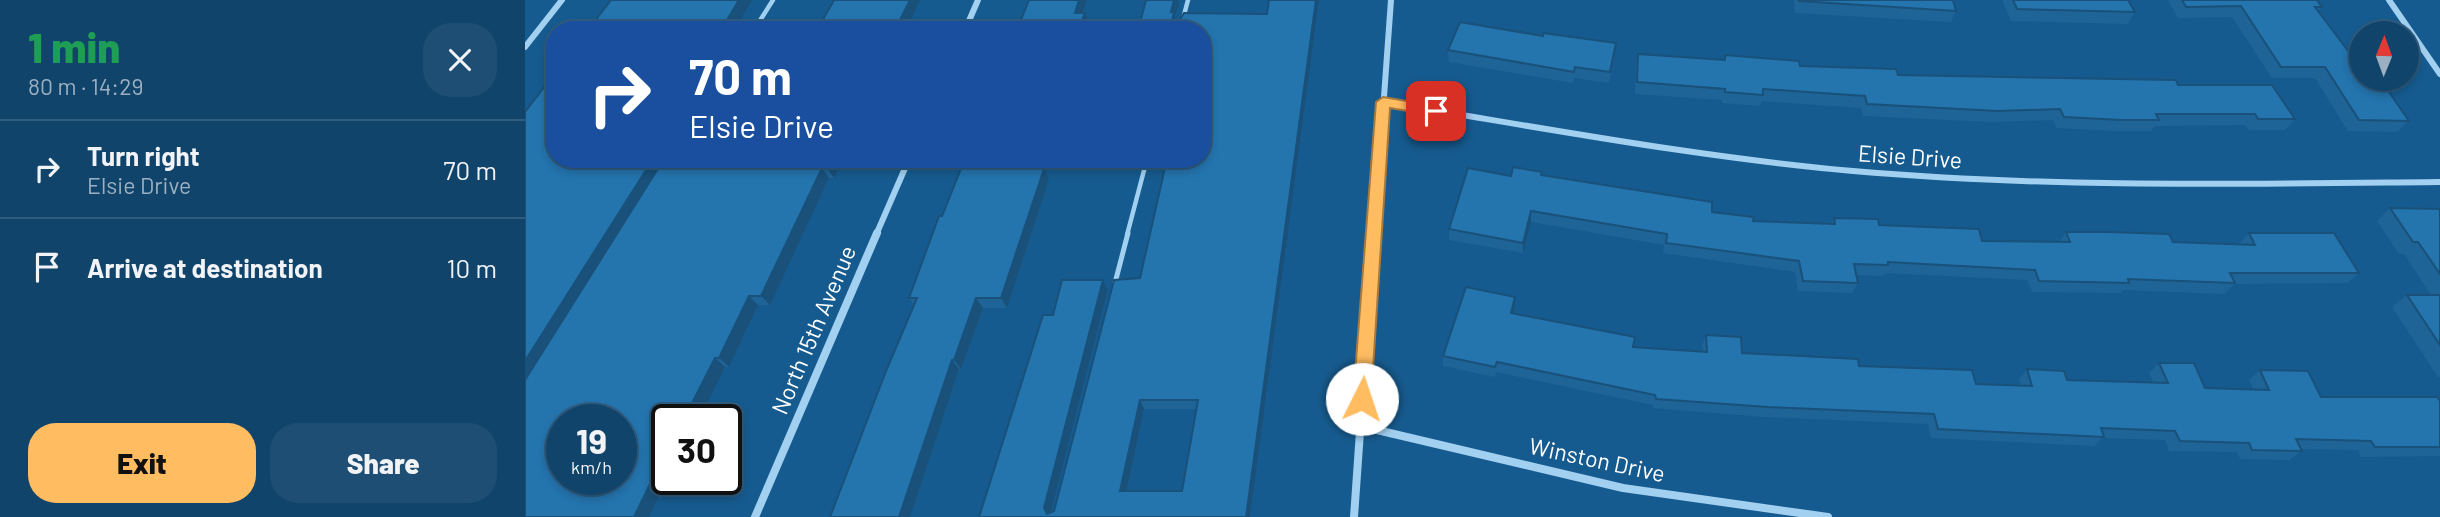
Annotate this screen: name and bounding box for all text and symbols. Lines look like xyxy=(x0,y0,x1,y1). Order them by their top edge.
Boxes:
text: 1 min xyxy=(28,21,120,71)
north arrow xyxy=(2349,21,2419,91)
map controls xyxy=(2349,21,2419,91)
button: close xyxy=(423,23,497,97)
text: 70 m xyxy=(689,46,792,105)
icon: right xyxy=(574,49,665,140)
text: 80 m · 14:29 xyxy=(28,72,143,100)
pin xyxy=(1406,81,1466,141)
icon: arrive xyxy=(1417,92,1455,130)
text: Elsie Drive xyxy=(689,106,834,144)
street label: Elsie Drive xyxy=(1857,138,1963,174)
text: Turn right xyxy=(87,140,200,171)
icon: right xyxy=(28,150,66,188)
text: 70 m xyxy=(443,154,497,185)
text: Elsie Drive xyxy=(87,171,191,199)
street label: North 15th Avenue xyxy=(765,241,861,418)
icon: arrive xyxy=(28,248,66,286)
text: Arrive at destination xyxy=(87,252,323,283)
text: 10 m xyxy=(447,252,497,283)
position arrow xyxy=(1325,362,1399,436)
speed limit sign: 30 xyxy=(651,404,742,495)
text: 19 xyxy=(576,419,607,461)
button: Exit xyxy=(28,423,256,503)
button: Share xyxy=(270,423,497,503)
street label: Winston Drive xyxy=(1527,431,1668,487)
text: km/h xyxy=(571,456,612,478)

